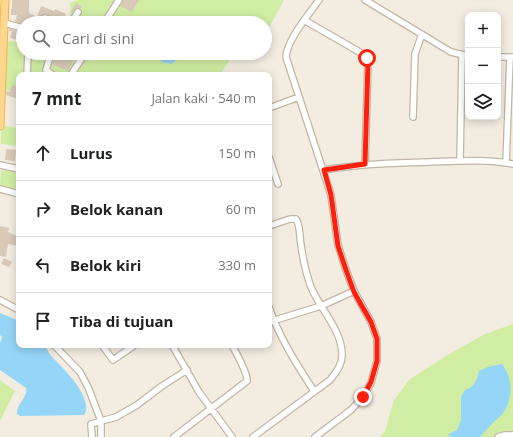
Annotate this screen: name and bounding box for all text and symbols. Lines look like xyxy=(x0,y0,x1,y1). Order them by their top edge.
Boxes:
map controls xyxy=(465,12,501,120)
button: + xyxy=(465,12,501,48)
search box xyxy=(16,16,272,60)
icon: search xyxy=(30,27,52,49)
text: Cari di sini xyxy=(62,28,134,48)
button: − xyxy=(465,48,501,84)
route start xyxy=(358,49,376,67)
button: layers xyxy=(465,84,501,120)
text: 7 mnt xyxy=(32,87,81,110)
text: Jalan kaki · 540 m xyxy=(151,89,256,107)
icon: ahead xyxy=(32,142,54,164)
text: Lurus xyxy=(70,143,112,163)
text: 150 m xyxy=(218,144,256,162)
icon: right xyxy=(32,198,54,220)
text: Belok kanan xyxy=(70,199,163,219)
text: 60 m xyxy=(226,200,256,218)
icon: left xyxy=(32,254,54,276)
text: Belok kiri xyxy=(70,255,141,275)
text: 330 m xyxy=(218,256,256,274)
icon: arrive xyxy=(32,310,54,332)
text: Tiba di tujuan xyxy=(70,311,173,331)
route end xyxy=(354,388,372,406)

